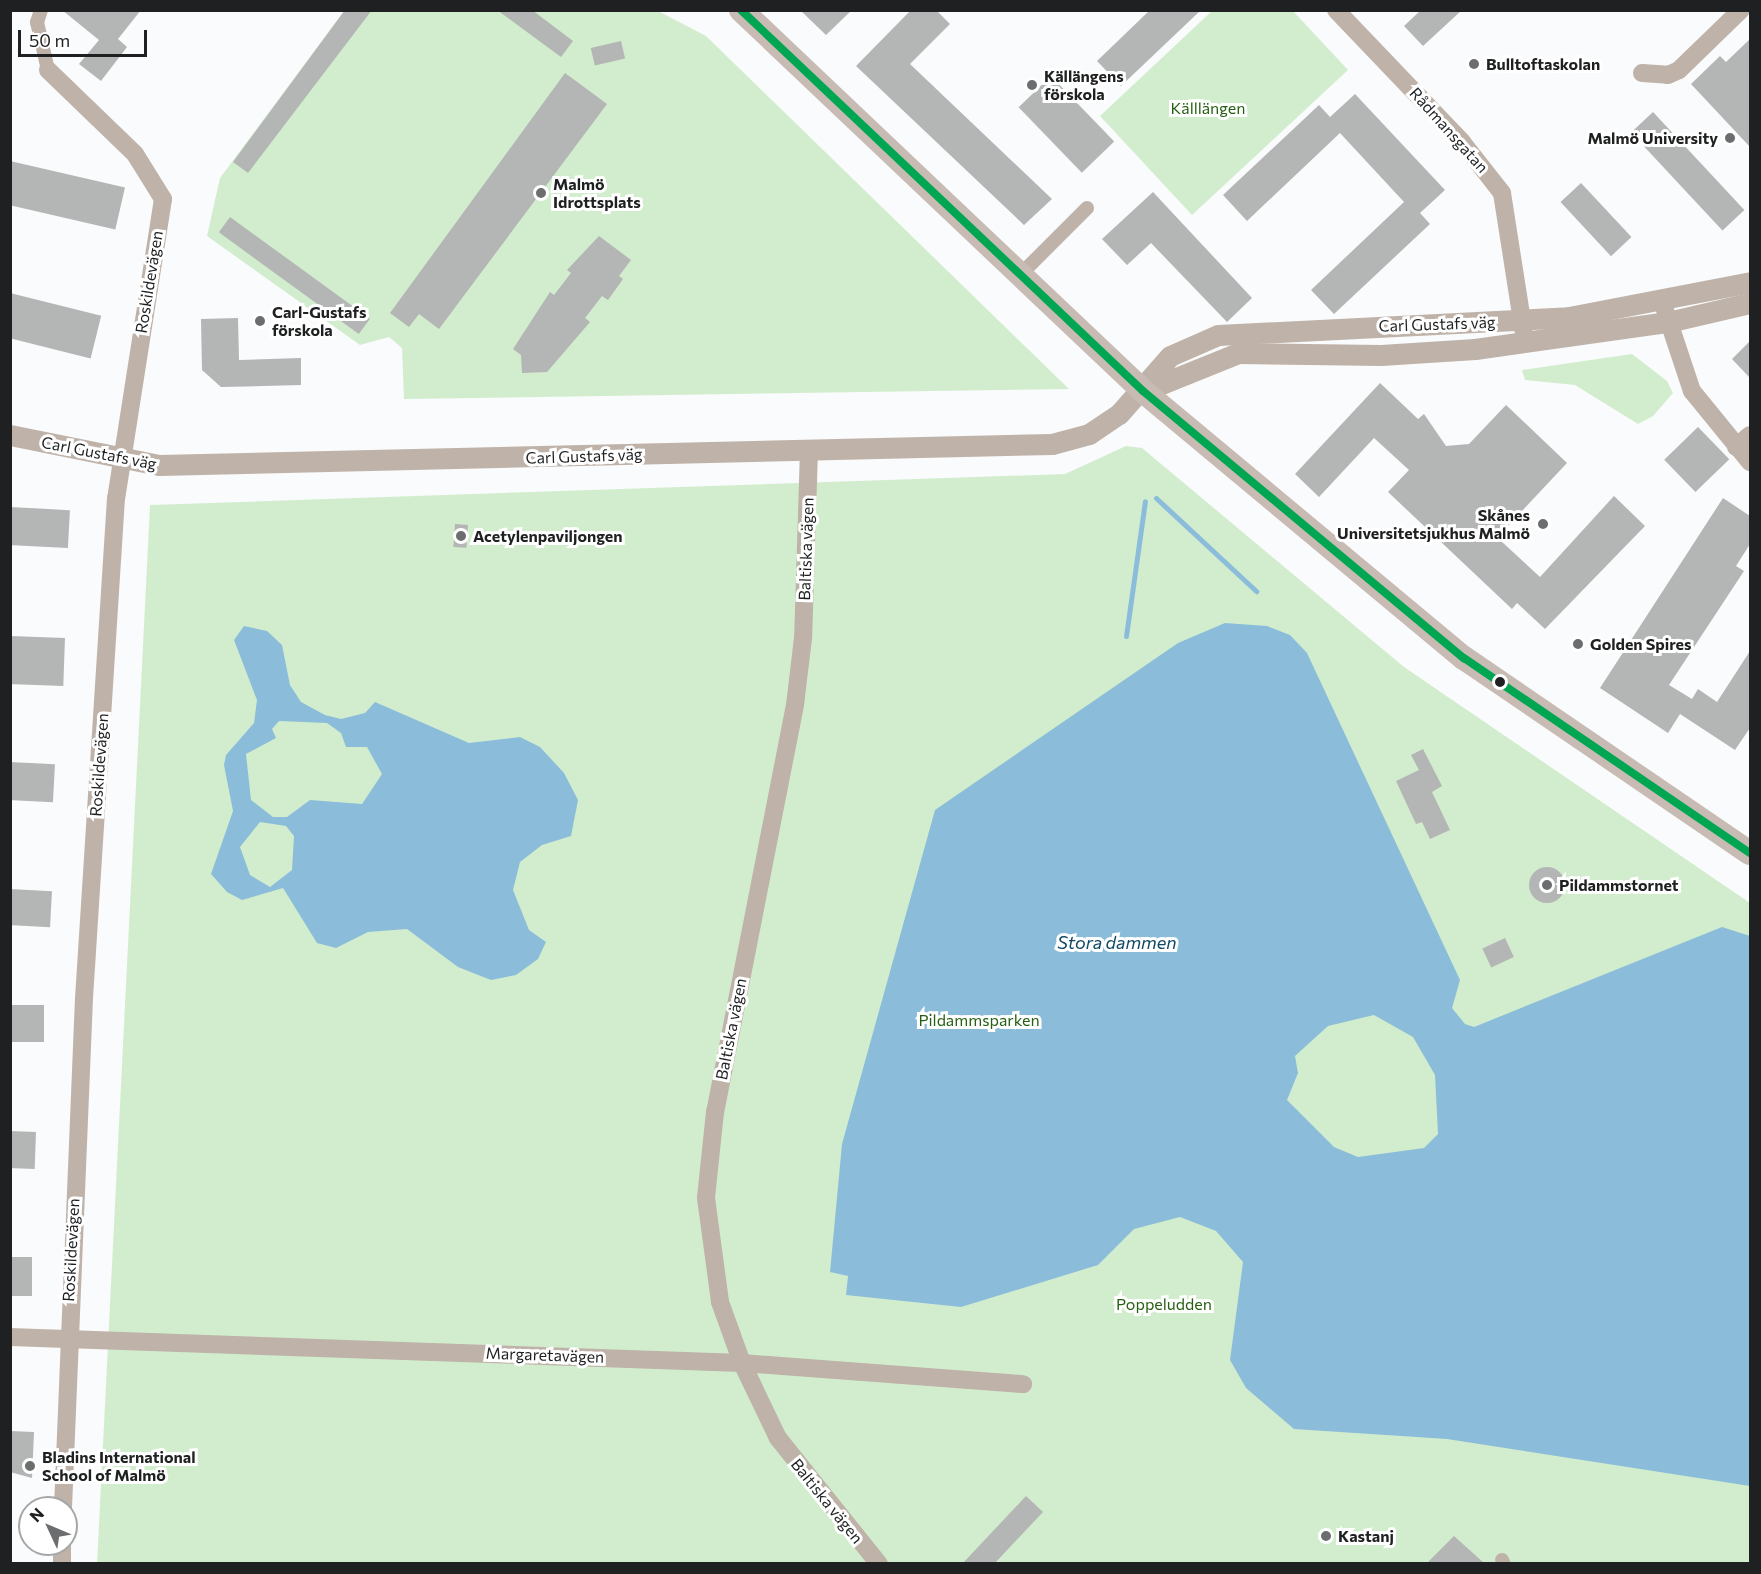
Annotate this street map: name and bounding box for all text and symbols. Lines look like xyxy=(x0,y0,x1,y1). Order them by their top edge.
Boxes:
scale bar xyxy=(21,18,150,56)
text: 50 m xyxy=(29,29,70,51)
place label: Bulltoftaskolan xyxy=(1486,54,1600,74)
marker: Bulltoftaskolan xyxy=(1467,57,1481,71)
place label: Källängens förskola xyxy=(1044,66,1124,104)
marker: Källängens förskola xyxy=(1025,78,1039,92)
street label: Rådmansgatan xyxy=(1406,83,1492,177)
park label: Källlängen xyxy=(1171,98,1245,118)
place label: Malmö University xyxy=(1587,128,1718,148)
marker: Malmö University xyxy=(1723,131,1737,145)
place label: Malmö Idrottsplats xyxy=(553,174,641,212)
marker: Malmö Idrottsplats xyxy=(534,186,548,200)
street label: Roskildevägen xyxy=(131,229,167,335)
place label: Carl-Gustafs förskola xyxy=(272,302,366,340)
street label: Carl Gustafs väg xyxy=(1378,312,1496,336)
marker: Carl-Gustafs förskola xyxy=(253,314,267,328)
street label: Carl Gustafs väg xyxy=(40,432,158,474)
street label: Carl Gustafs väg xyxy=(525,444,643,468)
street label: Baltiska vägen xyxy=(795,497,817,601)
place label: Skånes Universitetsjukhus Malmö xyxy=(1337,505,1530,543)
marker: Skånes Universitetsjukhus Malmö xyxy=(1534,515,1552,533)
place label: Acetylenpaviljongen xyxy=(473,526,623,546)
marker: Acetylenpaviljongen xyxy=(454,529,468,543)
place label: Golden Spires xyxy=(1590,634,1691,654)
marker: Golden Spires xyxy=(1571,637,1585,651)
unlabelled marker xyxy=(1494,676,1506,688)
street label: Roskildevägen xyxy=(86,713,112,817)
place label: Pildammstornet xyxy=(1559,875,1679,895)
marker: Pildammstornet xyxy=(1540,878,1554,892)
water label: Stora dammen xyxy=(1057,931,1177,953)
street label: Baltiska vägen xyxy=(712,976,750,1082)
park label: Pildammsparken xyxy=(918,1010,1040,1030)
street label: Roskildevägen xyxy=(59,1198,83,1302)
park label: Poppeludden xyxy=(1116,1294,1212,1314)
street label: Margaretavägen xyxy=(485,1343,605,1367)
place label: Bladins International School of Malmö xyxy=(42,1447,195,1485)
street label: Baltiska vägen xyxy=(787,1455,867,1547)
marker: Bladins International School of Malmö xyxy=(23,1459,37,1473)
north arrow xyxy=(18,1496,78,1556)
text: N xyxy=(25,1504,47,1525)
place label: Kastanj xyxy=(1338,1526,1394,1546)
marker: Kastanj xyxy=(1319,1529,1333,1543)

